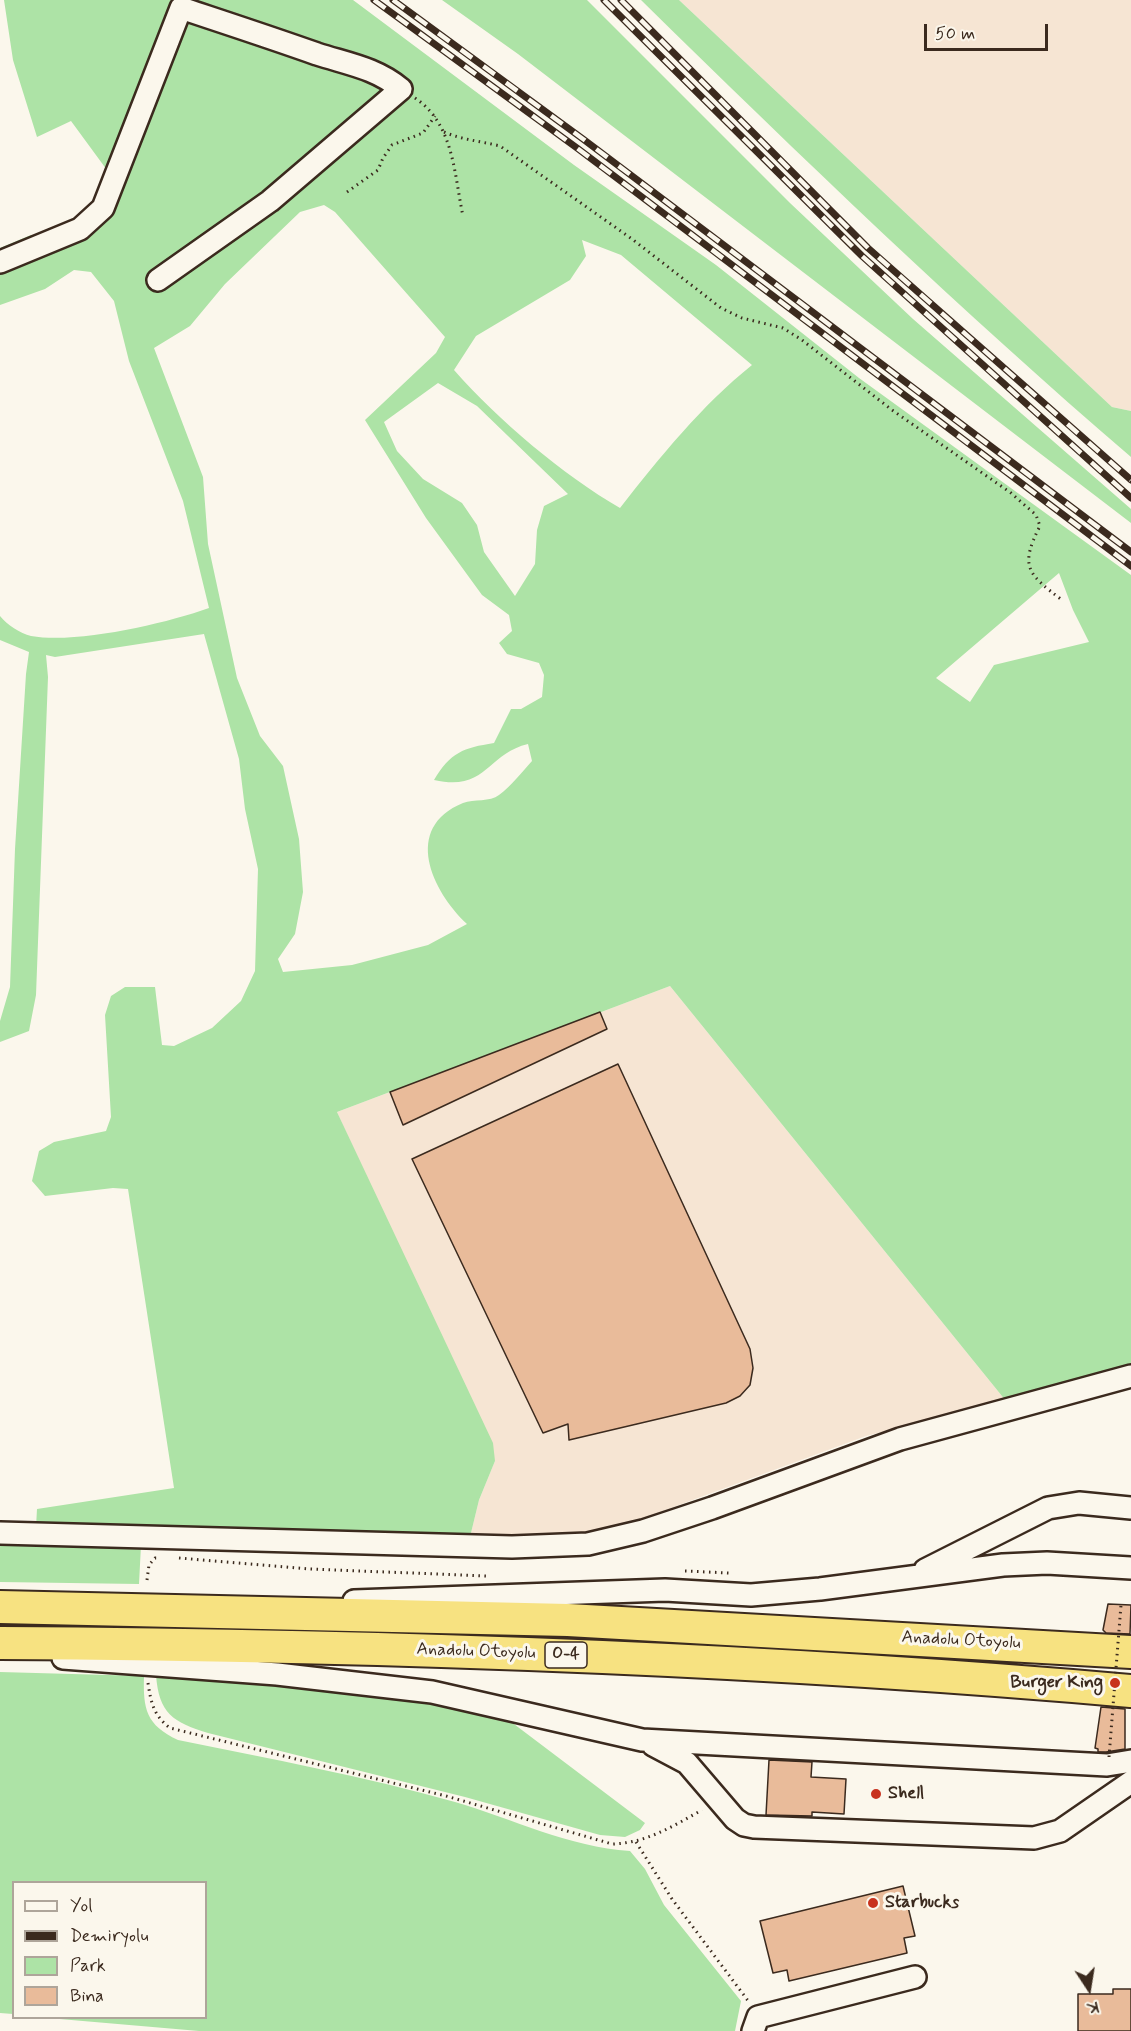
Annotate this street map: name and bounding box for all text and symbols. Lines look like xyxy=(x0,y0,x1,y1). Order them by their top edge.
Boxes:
scale bar xyxy=(927,12,1052,50)
text: 50 m xyxy=(935,22,975,46)
street label: Anadolu Otoyolu xyxy=(901,1627,1021,1655)
street label: Anadolu Otoyolu xyxy=(416,1639,536,1665)
road number: O-4 xyxy=(545,1642,587,1668)
place label: Burger King xyxy=(1010,1672,1103,1694)
marker: Burger King xyxy=(1108,1676,1122,1690)
place label: Shell xyxy=(888,1783,924,1805)
marker: Shell xyxy=(869,1787,883,1801)
legend xyxy=(12,1881,207,2019)
place label: Starbucks xyxy=(885,1892,959,1914)
text: Yol xyxy=(70,1894,93,1918)
marker: Starbucks xyxy=(866,1896,880,1910)
text: Demiryolu xyxy=(70,1924,149,1948)
text: Park xyxy=(70,1954,106,1978)
north arrow xyxy=(1059,1959,1119,2019)
text: Bina xyxy=(70,1984,104,2008)
text: K xyxy=(1085,1996,1101,2019)

